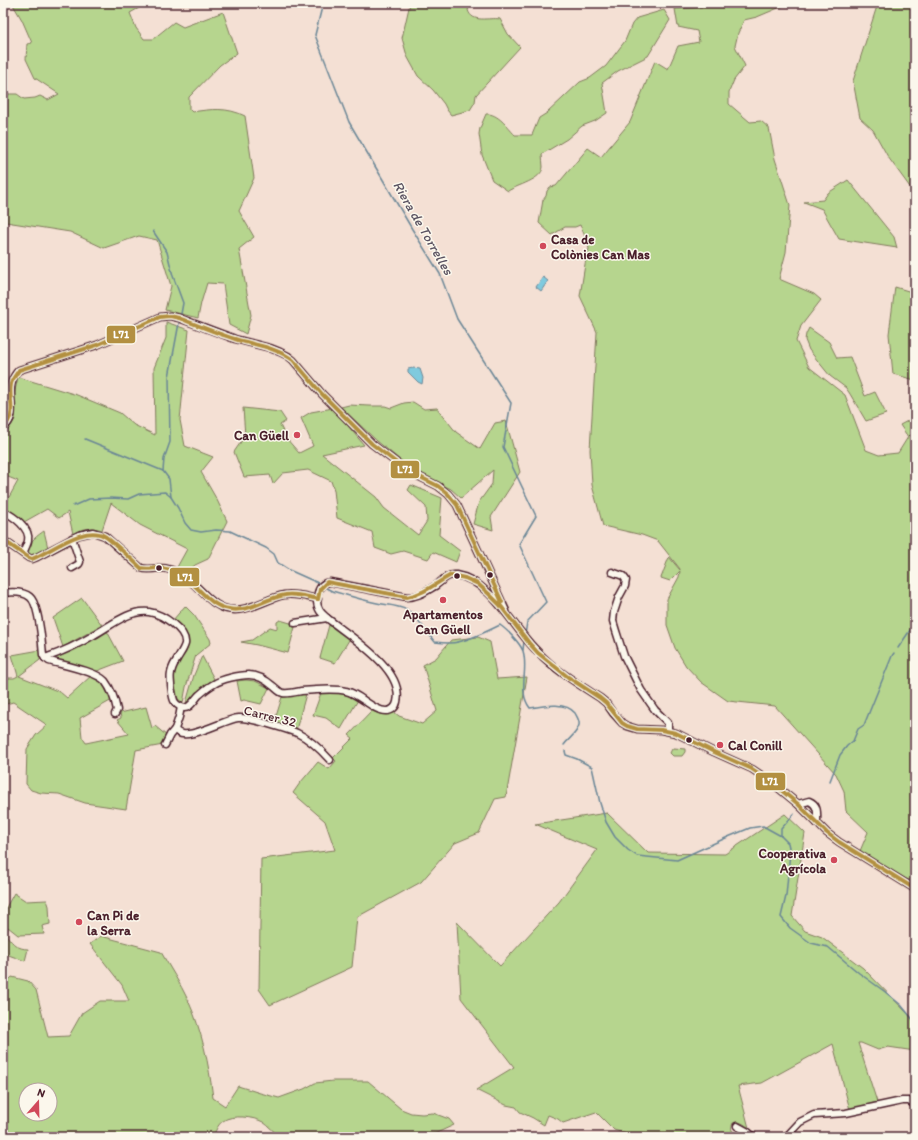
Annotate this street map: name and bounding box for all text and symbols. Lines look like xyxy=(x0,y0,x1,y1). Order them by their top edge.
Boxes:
water label: Riera de Torrelles xyxy=(389,178,457,279)
place label: Casa de Colònies Can Mas xyxy=(551,232,650,262)
marker: Casa de Colònies Can Mas xyxy=(538,241,548,251)
line badge: L71 xyxy=(106,325,136,344)
text: L71 xyxy=(113,328,130,341)
place label: Can Güell xyxy=(234,428,289,443)
marker: Can Güell xyxy=(292,430,302,440)
line badge: L71 xyxy=(390,460,420,479)
text: L71 xyxy=(397,463,414,476)
unlabelled marker xyxy=(154,563,164,573)
line badge: L71 xyxy=(169,567,200,587)
unlabelled marker xyxy=(485,570,495,580)
text: L71 xyxy=(177,571,194,584)
unlabelled marker xyxy=(452,571,462,581)
marker: Apartamentos Can Güell xyxy=(438,595,448,605)
place label: Apartamentos Can Güell xyxy=(402,607,483,637)
street label: Carrer 32 xyxy=(242,702,298,730)
unlabelled marker xyxy=(684,735,694,745)
place label: Cal Conill xyxy=(728,738,783,753)
marker: Cal Conill xyxy=(715,740,725,750)
line badge: L71 xyxy=(755,772,786,791)
text: L71 xyxy=(762,775,779,788)
place label: Cooperativa Agrícola xyxy=(759,846,827,877)
marker: Cooperativa Agrícola xyxy=(829,855,839,865)
place label: Can Pi de la Serra xyxy=(87,908,139,938)
marker: Can Pi de la Serra xyxy=(74,917,84,927)
north arrow xyxy=(18,1082,58,1122)
text: N xyxy=(36,1086,47,1100)

